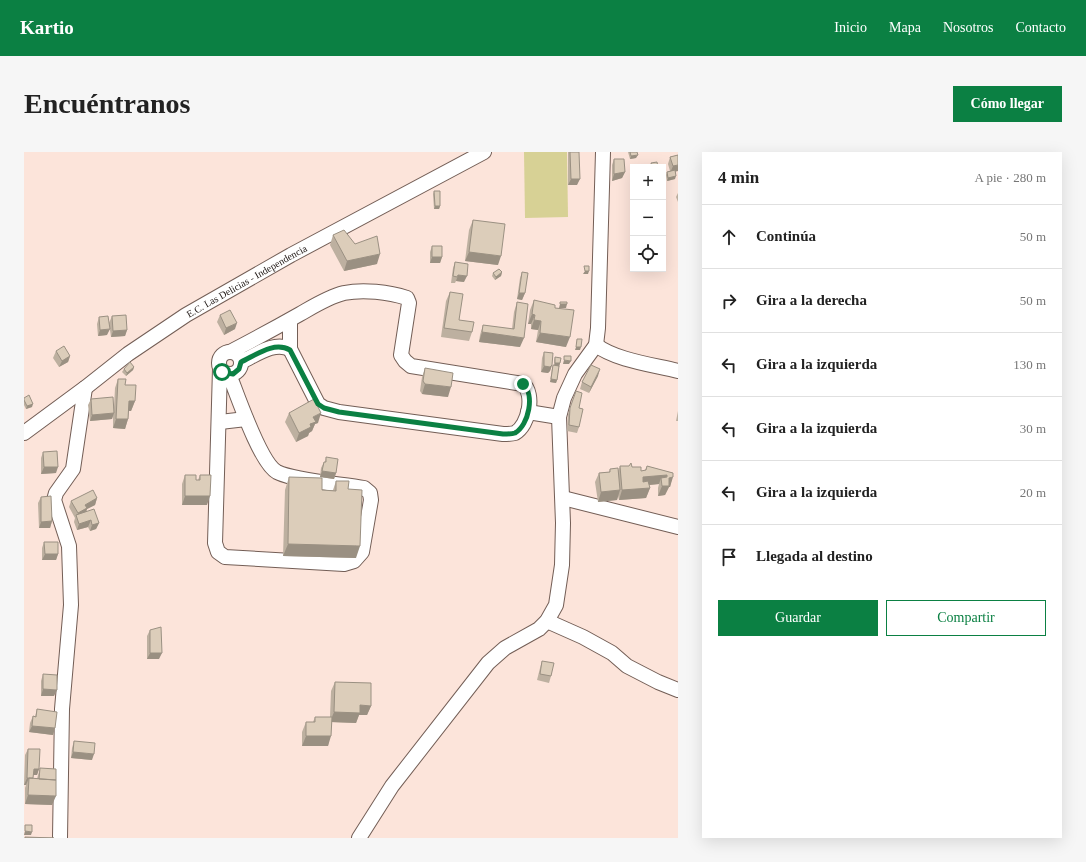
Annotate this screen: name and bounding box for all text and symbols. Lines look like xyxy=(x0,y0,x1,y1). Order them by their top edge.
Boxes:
text: Kartio xyxy=(20,17,74,38)
text: Inicio xyxy=(834,20,867,35)
text: Mapa xyxy=(889,20,921,35)
text: Nosotros xyxy=(943,20,993,35)
text: Contacto xyxy=(1015,20,1066,35)
button: Cómo llegar xyxy=(953,86,1062,122)
text: Encuéntranos xyxy=(24,88,190,119)
map controls xyxy=(630,164,666,272)
button: + xyxy=(630,164,666,200)
text: 4 min xyxy=(718,168,759,187)
text: A pie · 280 m xyxy=(975,170,1046,185)
button: − xyxy=(630,200,666,236)
icon: ahead xyxy=(718,226,740,248)
text: Continúa xyxy=(756,228,816,244)
text: 50 m xyxy=(1020,229,1046,244)
button: locate xyxy=(630,236,666,272)
street label: E.C. Las Delicias - Independencia xyxy=(184,242,309,319)
icon: right xyxy=(718,290,740,312)
text: Gira a la derecha xyxy=(756,292,867,308)
text: 50 m xyxy=(1020,293,1046,308)
icon: left xyxy=(718,354,740,376)
text: Gira a la izquierda xyxy=(756,356,877,372)
text: 130 m xyxy=(1013,357,1046,372)
route start xyxy=(213,363,231,381)
route end xyxy=(514,375,532,393)
icon: left xyxy=(718,418,740,440)
text: Gira a la izquierda xyxy=(756,420,877,436)
text: 30 m xyxy=(1020,421,1046,436)
icon: left xyxy=(718,482,740,504)
text: Gira a la izquierda xyxy=(756,484,877,500)
text: 20 m xyxy=(1020,485,1046,500)
icon: arrive xyxy=(718,546,740,568)
text: Llegada al destino xyxy=(756,548,873,564)
button: Guardar xyxy=(718,600,878,636)
button: Compartir xyxy=(886,600,1046,636)

